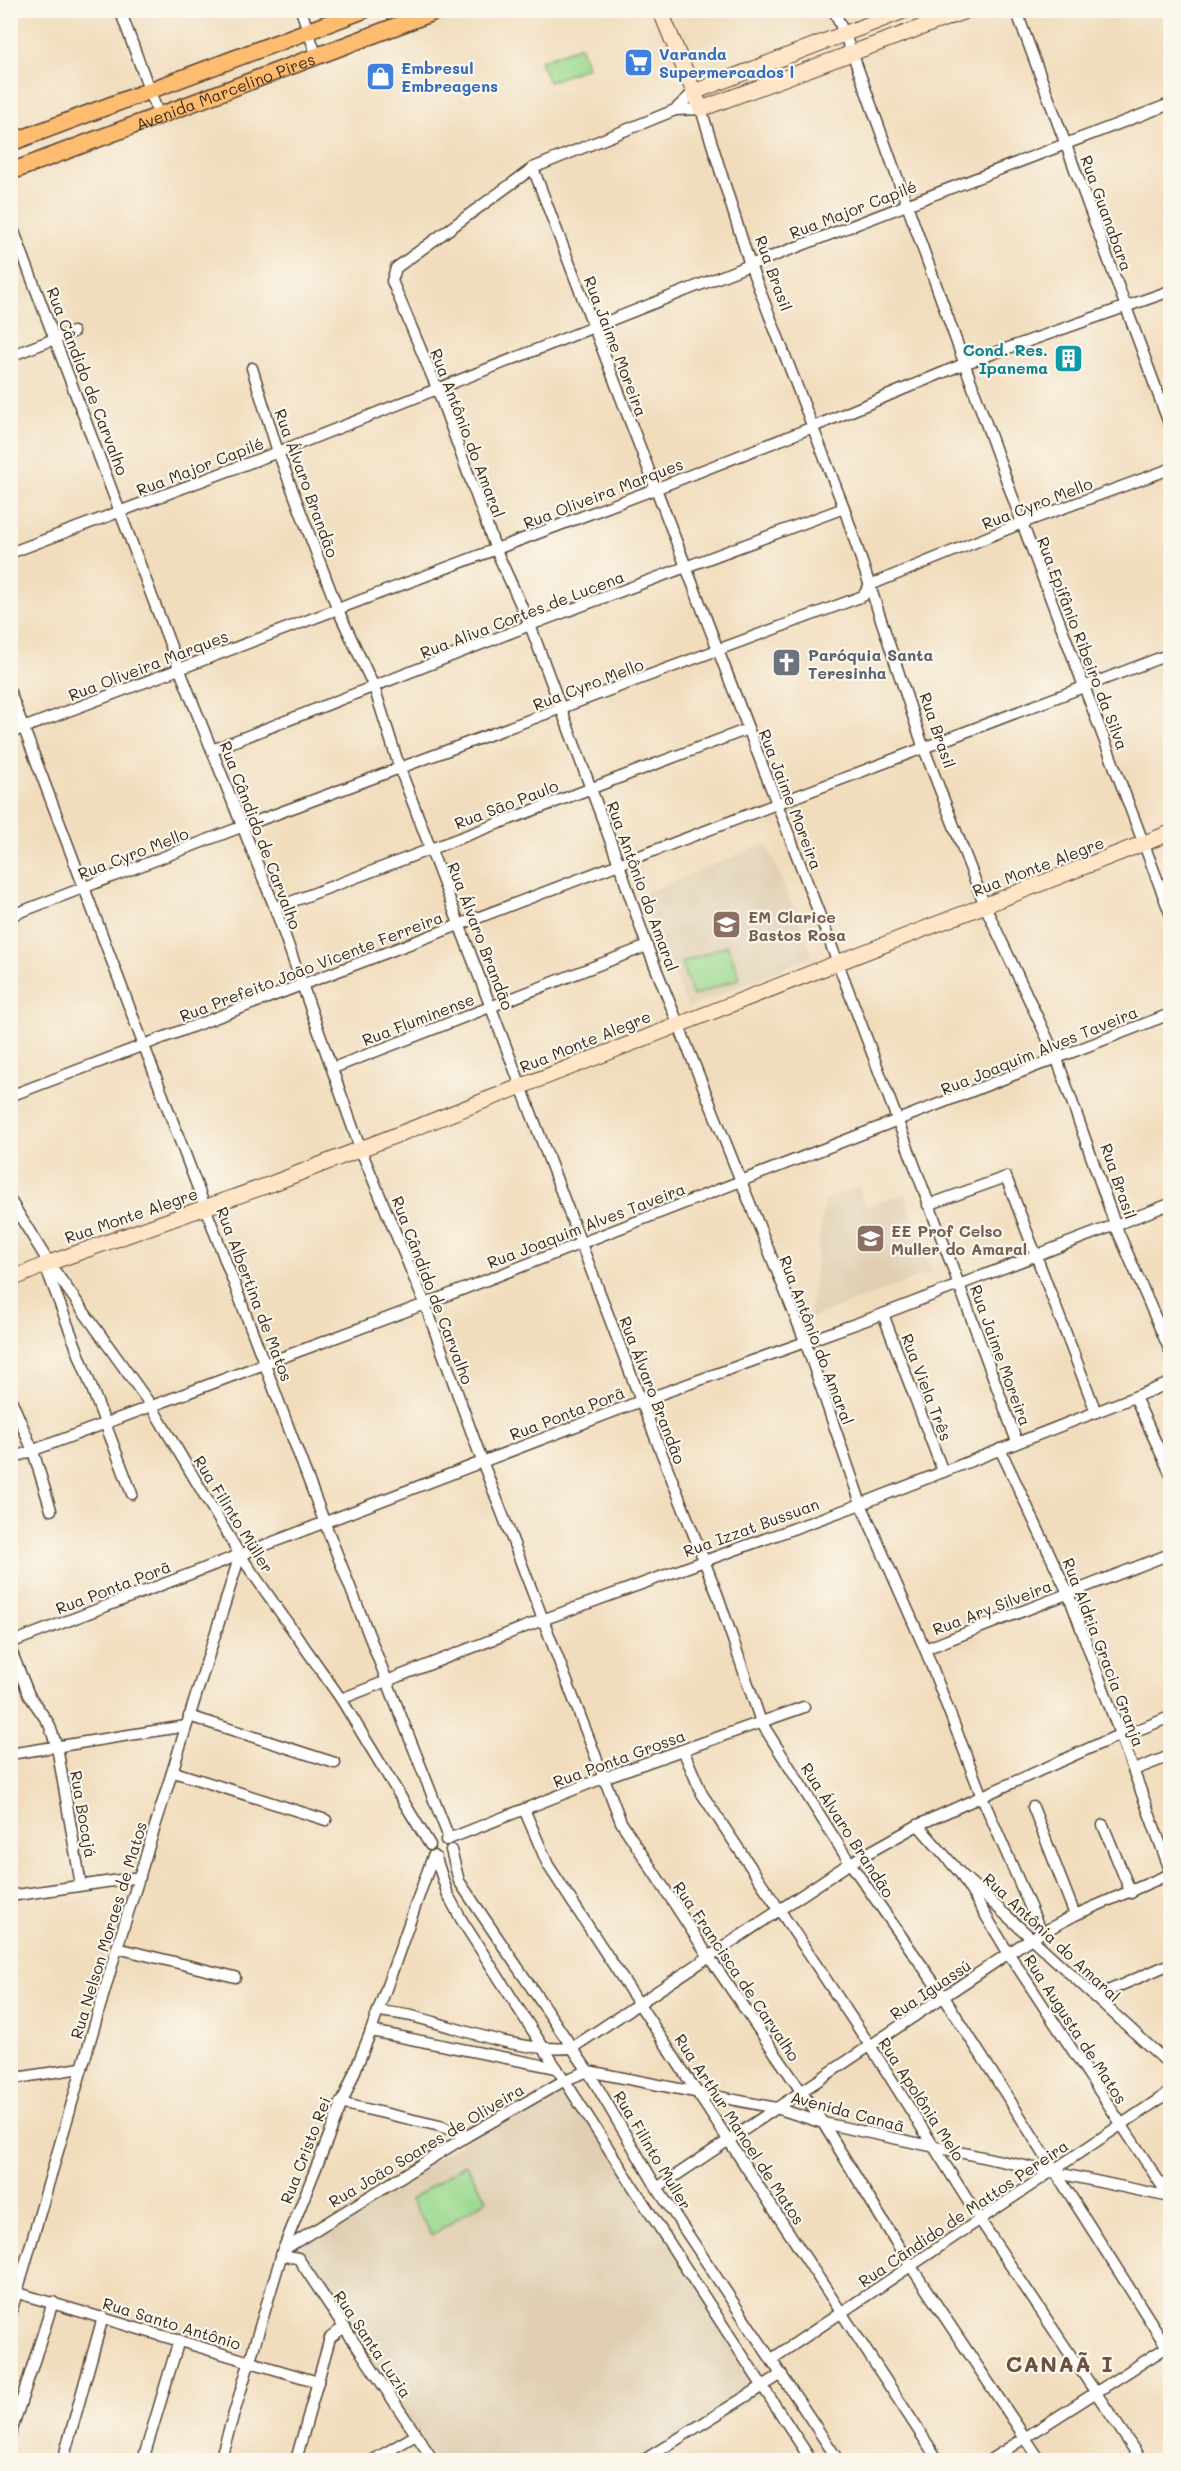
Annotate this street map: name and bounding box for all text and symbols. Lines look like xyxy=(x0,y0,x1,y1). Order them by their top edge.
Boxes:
place label: Varanda Supermercados l xyxy=(659,43,794,82)
supermarket icon: Varanda Supermercados l xyxy=(622,46,654,78)
street label: Avenida Marcelino Pires xyxy=(133,47,318,134)
place label: Embresul Embreagens xyxy=(401,57,498,96)
shop icon: Embresul Embreagens xyxy=(364,60,396,92)
street label: Rua Guanabara xyxy=(1076,152,1138,274)
street label: Rua Major Capilé xyxy=(786,175,920,243)
street label: Rua Brasil xyxy=(751,232,797,314)
street label: Rua Jaime Moreira xyxy=(580,273,652,419)
street label: Rua Cândido de Carvalho xyxy=(42,284,134,478)
place label: Cond. Res. Ipanema xyxy=(963,339,1048,378)
building icon: Cond. Res. Ipanema xyxy=(1053,342,1085,374)
street label: Rua Antônio do Amaral xyxy=(426,345,510,521)
street label: Rua Álvaro Brandão xyxy=(270,406,344,560)
street label: Rua Major Capilé xyxy=(133,432,267,500)
street label: Rua Oliveira Marques xyxy=(520,453,686,533)
street label: Rua Cyro Mello xyxy=(979,472,1095,534)
street label: Rua Epifânio Ribeiro da Silva xyxy=(1033,534,1133,752)
street label: Rua Aliva Cortes de Lucena xyxy=(417,565,627,663)
street label: Rua Oliveira Marques xyxy=(65,625,231,705)
place label: Paróquia Santa Teresinha xyxy=(808,644,933,683)
church icon: Paróquia Santa Teresinha xyxy=(771,647,803,679)
street label: Rua Cyro Mello xyxy=(530,653,646,715)
street label: Rua Brasil xyxy=(915,689,961,771)
street label: Rua Jaime Moreira xyxy=(755,726,827,872)
street label: Rua Cândido de Carvalho xyxy=(215,738,307,932)
street label: Rua São Paulo xyxy=(451,775,561,833)
street label: Rua Antônio do Amaral xyxy=(602,798,684,974)
street label: Rua Cyro Mello xyxy=(75,822,191,884)
street label: Rua Monte Alegre xyxy=(969,831,1107,901)
street label: Rua Álvaro Brandão xyxy=(443,859,519,1013)
street label: Rua Prefeito João Vicente Ferreira xyxy=(176,906,446,1026)
place label: EM Clarice Bastos Rosa xyxy=(748,906,846,945)
school or university icon: EM Clarice Bastos Rosa xyxy=(711,909,743,941)
street label: Rua Fluminense xyxy=(359,988,477,1050)
street label: Rua Joaquim Alves Taveira xyxy=(937,1001,1141,1099)
street label: Rua Monte Alegre xyxy=(516,1005,654,1077)
street label: Rua Brasil xyxy=(1096,1140,1142,1222)
street label: Rua Joaquim Alves Taveira xyxy=(484,1177,688,1273)
street label: Rua Monte Alegre xyxy=(62,1182,200,1248)
street label: Rua Cândido de Carvalho xyxy=(387,1193,479,1387)
street label: Rua Albertina de Matos xyxy=(212,1204,298,1384)
place label: EE Prof Celso Muller do Amaral xyxy=(891,1220,1027,1259)
school or university icon: EE Prof Celso Muller do Amaral xyxy=(854,1223,886,1255)
street label: Rua Antônio do Amaral xyxy=(775,1252,859,1428)
street label: Rua Jaime Moreira xyxy=(966,1282,1036,1428)
street label: Rua Álvaro Brandão xyxy=(615,1313,691,1467)
street label: Rua Viela Três xyxy=(897,1330,957,1444)
street label: Rua Ponta Porã xyxy=(506,1381,628,1445)
street label: Rua Filinto Müller xyxy=(189,1451,279,1577)
street label: Rua Izzat Bussuan xyxy=(680,1493,822,1561)
street label: Rua Ponta Porã xyxy=(52,1555,174,1619)
street label: Rua Aldria Gracia Granja xyxy=(1058,1555,1150,1749)
street label: Rua Ary Silveira xyxy=(929,1575,1055,1639)
street label: Rua Ponta Grossa xyxy=(550,1724,688,1792)
street label: Rua Álvaro Brandão xyxy=(797,1759,899,1901)
street label: Rua Bocajá xyxy=(66,1769,102,1859)
street label: Rua Nelson Moraes de Matos xyxy=(65,1819,151,2041)
street label: Rua Antônia do Amaral xyxy=(979,1868,1125,2006)
street label: Rua Francisca de Carvalho xyxy=(669,1877,805,2065)
street label: Rua Augusta de Matos xyxy=(1020,1950,1132,2108)
street label: Rua Iguassú xyxy=(885,1954,975,2024)
street label: Rua Arthur Manoel de Matos xyxy=(670,2030,810,2228)
street label: Rua Apolônia Melo xyxy=(874,2033,970,2165)
street label: Rua João Soares de Oliveira xyxy=(324,2078,528,2212)
street label: Avenida Canaã xyxy=(789,2086,907,2136)
street label: Rua Filinto Muller xyxy=(609,2087,697,2213)
street label: Rua Cristo Rei xyxy=(275,2094,335,2206)
street label: Rua Cãndido de Mattos Pereira xyxy=(854,2135,1072,2291)
street label: Rua Santa Luzia xyxy=(329,2286,417,2402)
street label: Rua Santo Antônio xyxy=(100,2292,244,2354)
district label: CANAÃ I xyxy=(1006,2349,1114,2378)

